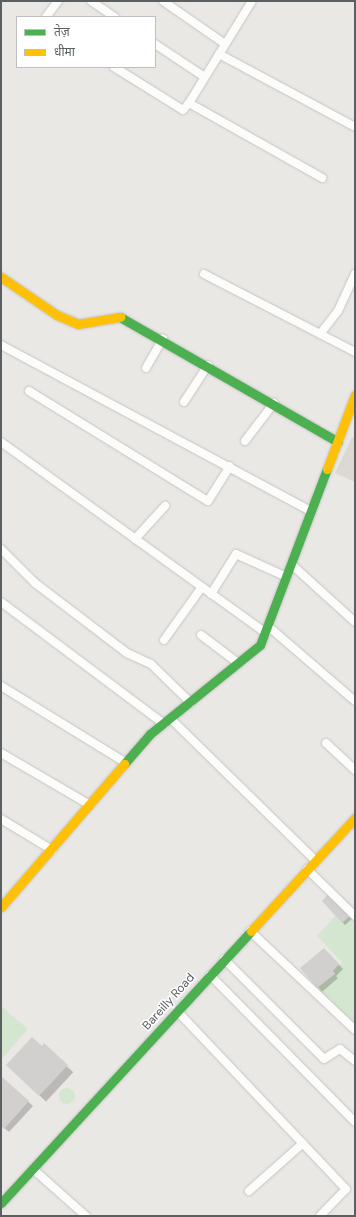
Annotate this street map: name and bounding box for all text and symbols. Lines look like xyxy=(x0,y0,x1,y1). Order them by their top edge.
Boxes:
legend xyxy=(16,16,156,68)
text: तेज़ xyxy=(54,24,70,40)
text: धीमा xyxy=(54,44,75,60)
street label: Bareilly Road xyxy=(140,971,198,1033)

